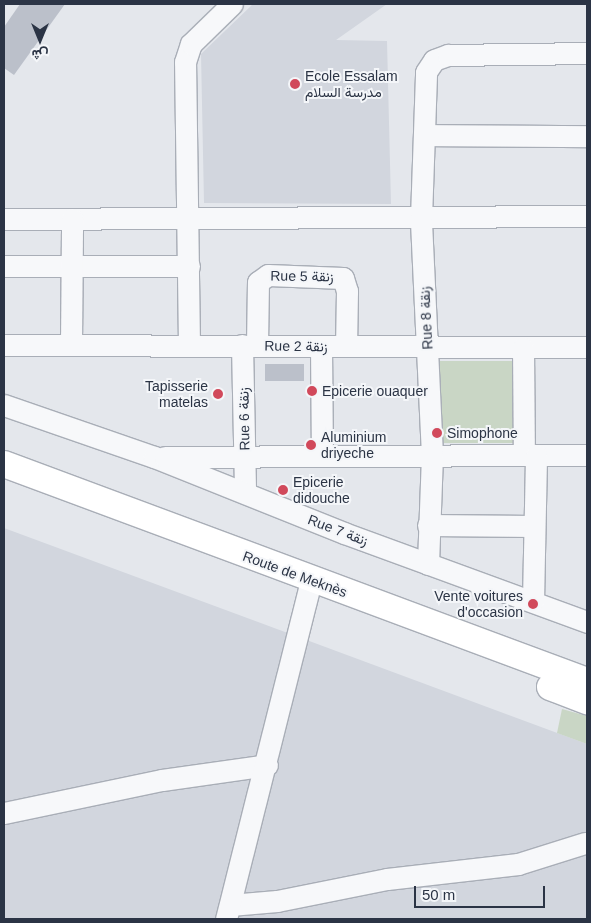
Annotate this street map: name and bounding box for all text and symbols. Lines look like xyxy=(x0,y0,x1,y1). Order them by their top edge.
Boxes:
north arrow xyxy=(15,15,65,65)
text: ش xyxy=(32,47,48,63)
place label: Ecole Essalam مدرسة السلام xyxy=(305,68,398,100)
marker: Ecole Essalam مدرسة السلام xyxy=(289,78,301,90)
street label: Rue 5 زنقة xyxy=(270,267,334,285)
street label: Rue 8 زنقة xyxy=(416,286,436,350)
street label: Rue 2 زنقة xyxy=(264,337,328,355)
place label: Tapisserie matelas xyxy=(145,378,208,411)
place label: Epicerie ouaquer xyxy=(322,383,428,399)
marker: Epicerie ouaquer xyxy=(306,385,318,397)
street label: Rue 6 زنقة xyxy=(235,387,253,451)
marker: Tapisserie matelas xyxy=(212,388,224,400)
place label: Simophone xyxy=(447,425,518,441)
marker: Simophone xyxy=(431,427,443,439)
place label: Aluminium driyeche xyxy=(321,429,386,462)
marker: Aluminium driyeche xyxy=(305,439,317,451)
place label: Epicerie didouche xyxy=(293,474,350,507)
marker: Epicerie didouche xyxy=(277,484,289,496)
street label: Rue 7 زنقة xyxy=(305,511,371,549)
street label: Route de Meknès xyxy=(241,547,349,601)
place label: Vente voitures d'occasion xyxy=(434,588,523,620)
marker: Vente voitures d'occasion xyxy=(527,598,539,610)
scale bar xyxy=(416,876,547,908)
text: 50 m xyxy=(422,886,455,903)

